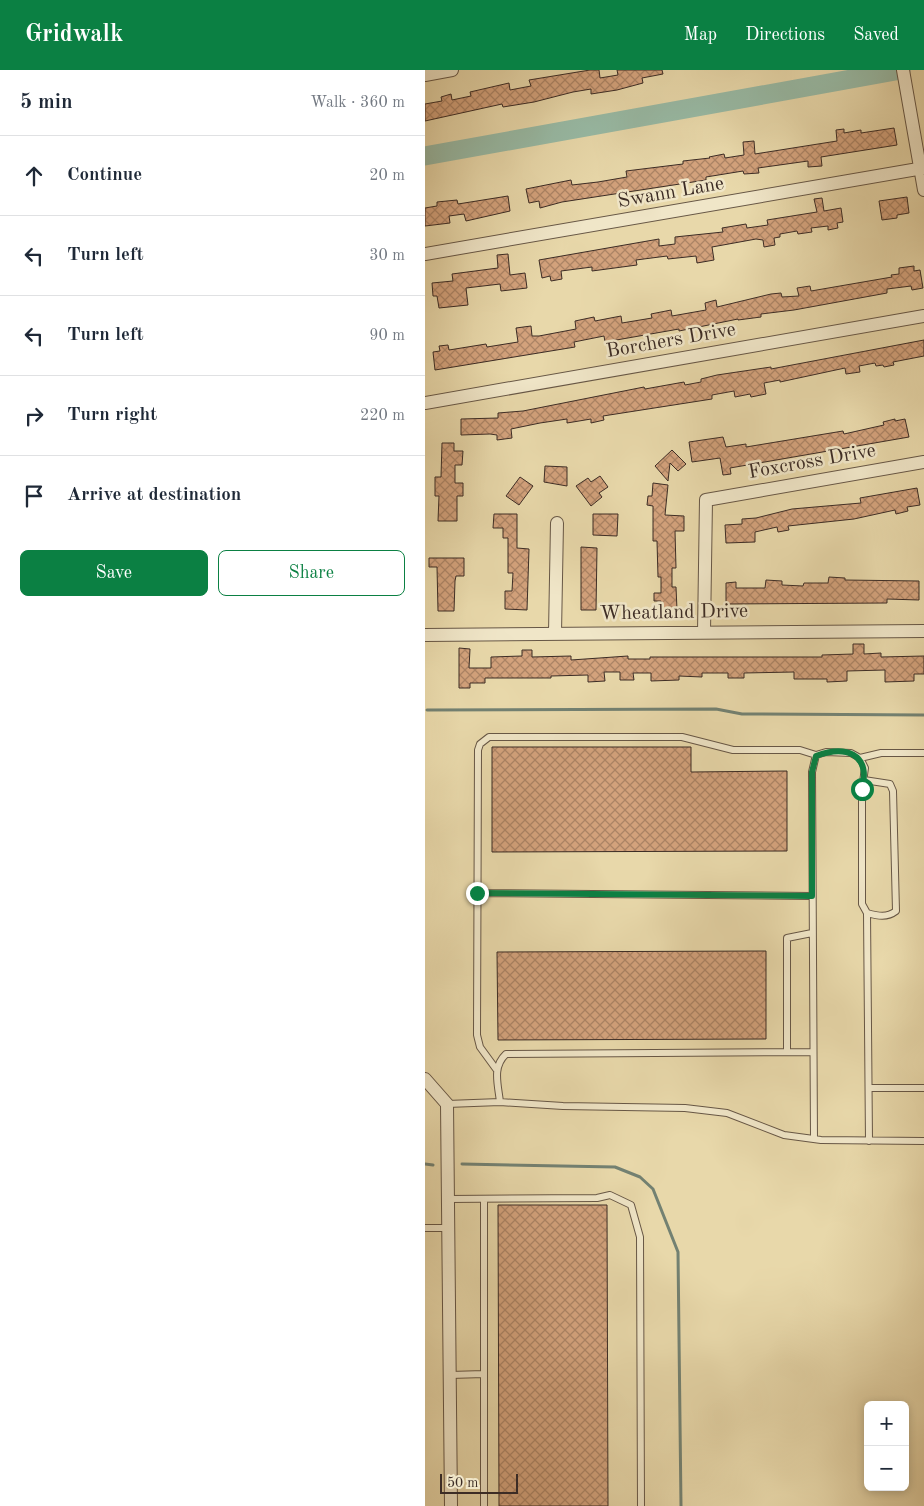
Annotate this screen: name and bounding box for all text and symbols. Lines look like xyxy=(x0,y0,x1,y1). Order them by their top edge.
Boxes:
text: Gridwalk xyxy=(25,23,123,47)
text: Map xyxy=(684,26,717,44)
text: Directions xyxy=(745,26,825,44)
text: Saved xyxy=(853,26,899,44)
text: 5 min xyxy=(20,92,73,113)
text: Walk · 360 m xyxy=(310,95,405,111)
icon: ahead xyxy=(20,162,48,190)
text: Continue xyxy=(67,166,142,185)
text: 20 m xyxy=(369,168,405,184)
street label: Swann Lane xyxy=(616,174,726,212)
icon: left xyxy=(20,242,48,270)
text: Turn left xyxy=(67,246,144,265)
text: 30 m xyxy=(369,248,405,264)
street label: Borchers Drive xyxy=(605,320,737,362)
icon: left xyxy=(20,322,48,350)
text: Turn left xyxy=(67,326,144,345)
text: 90 m xyxy=(369,328,405,344)
icon: right xyxy=(20,402,48,430)
text: Turn right xyxy=(67,406,157,425)
text: 220 m xyxy=(360,408,405,424)
street label: Foxcross Drive xyxy=(747,441,877,483)
icon: arrive xyxy=(20,482,48,510)
text: Arrive at destination xyxy=(67,486,241,505)
button: Save xyxy=(20,550,208,596)
button: Share xyxy=(218,550,405,596)
street label: Wheatland Drive xyxy=(600,602,748,624)
route start xyxy=(851,778,874,801)
route end xyxy=(466,882,489,905)
map controls xyxy=(864,1401,909,1491)
button: + xyxy=(864,1401,909,1446)
button: − xyxy=(864,1446,909,1491)
scale bar xyxy=(440,1471,517,1494)
text: 50 m xyxy=(447,1476,478,1490)

